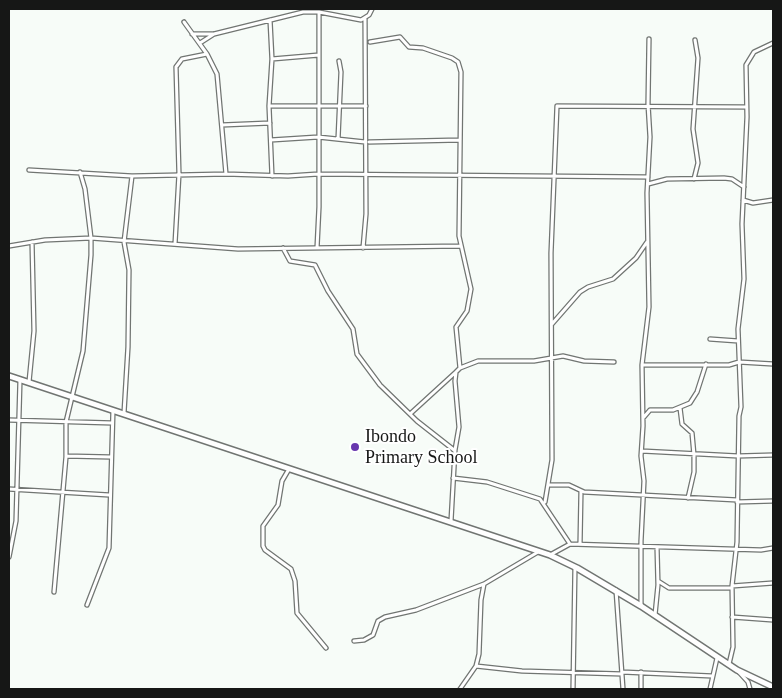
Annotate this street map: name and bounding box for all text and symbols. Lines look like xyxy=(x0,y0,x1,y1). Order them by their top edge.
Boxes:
place label: Ibondo Primary School xyxy=(365,426,477,468)
marker: Ibondo Primary School xyxy=(349,441,361,453)

